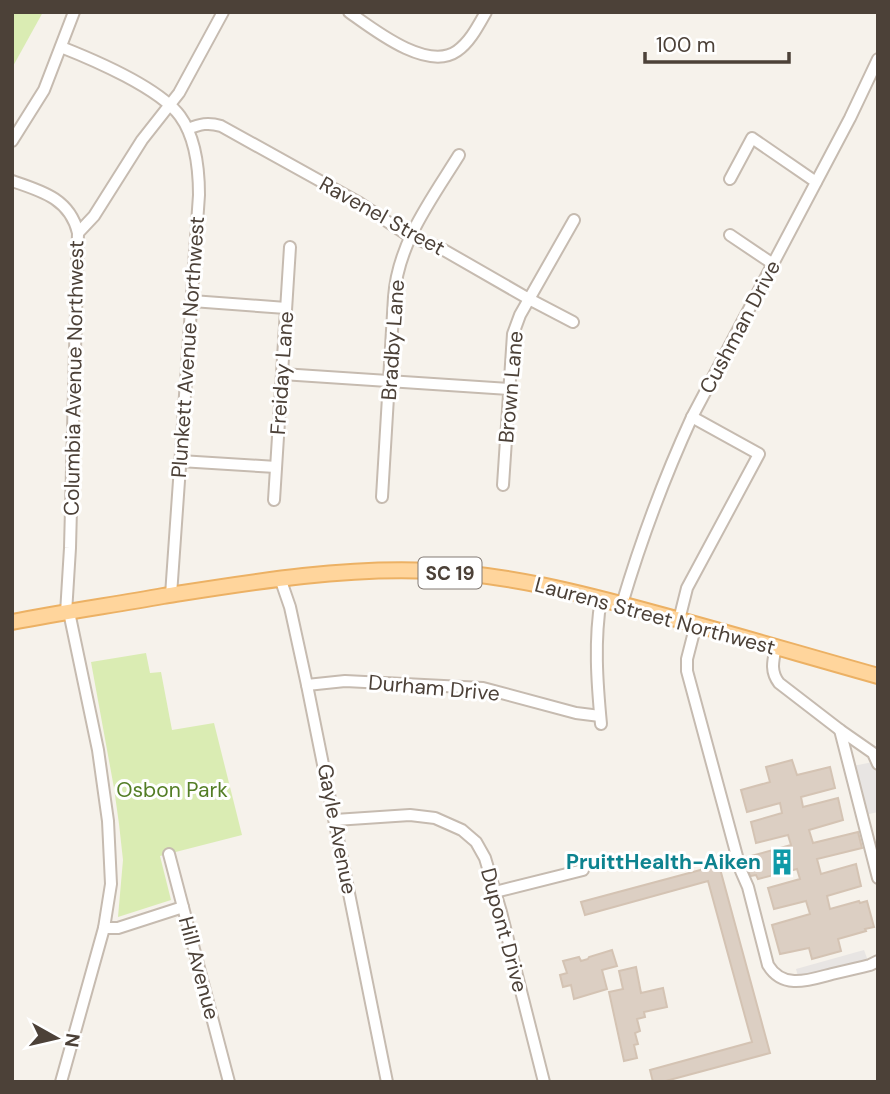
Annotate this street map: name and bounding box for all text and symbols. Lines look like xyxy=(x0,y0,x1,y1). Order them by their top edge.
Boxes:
scale bar xyxy=(645,21,788,65)
text: 100 m xyxy=(656,31,716,59)
street label: Ravenel Street xyxy=(314,170,450,262)
street label: Plunkett Avenue Northwest xyxy=(165,215,211,479)
street label: Columbia Avenue Northwest xyxy=(58,240,90,516)
street label: Cushman Drive xyxy=(693,255,787,399)
street label: Bradby Lane xyxy=(375,279,411,401)
street label: Freiday Lane xyxy=(264,310,300,436)
street label: Brown Lane xyxy=(492,330,530,444)
road number: SC 19 xyxy=(419,558,482,588)
street label: Laurens Street Northwest xyxy=(532,570,778,662)
street label: Durham Drive xyxy=(367,668,501,708)
street label: Gayle Avenue xyxy=(311,761,363,897)
park label: Osbon Park xyxy=(116,776,228,804)
building icon: PruittHealth-Aiken xyxy=(767,847,797,877)
place label: PruittHealth-Aiken xyxy=(566,848,761,876)
street label: Dupont Drive xyxy=(474,865,534,995)
street label: Hill Avenue xyxy=(172,913,226,1023)
north arrow xyxy=(21,1003,91,1073)
text: N xyxy=(59,1032,86,1049)

